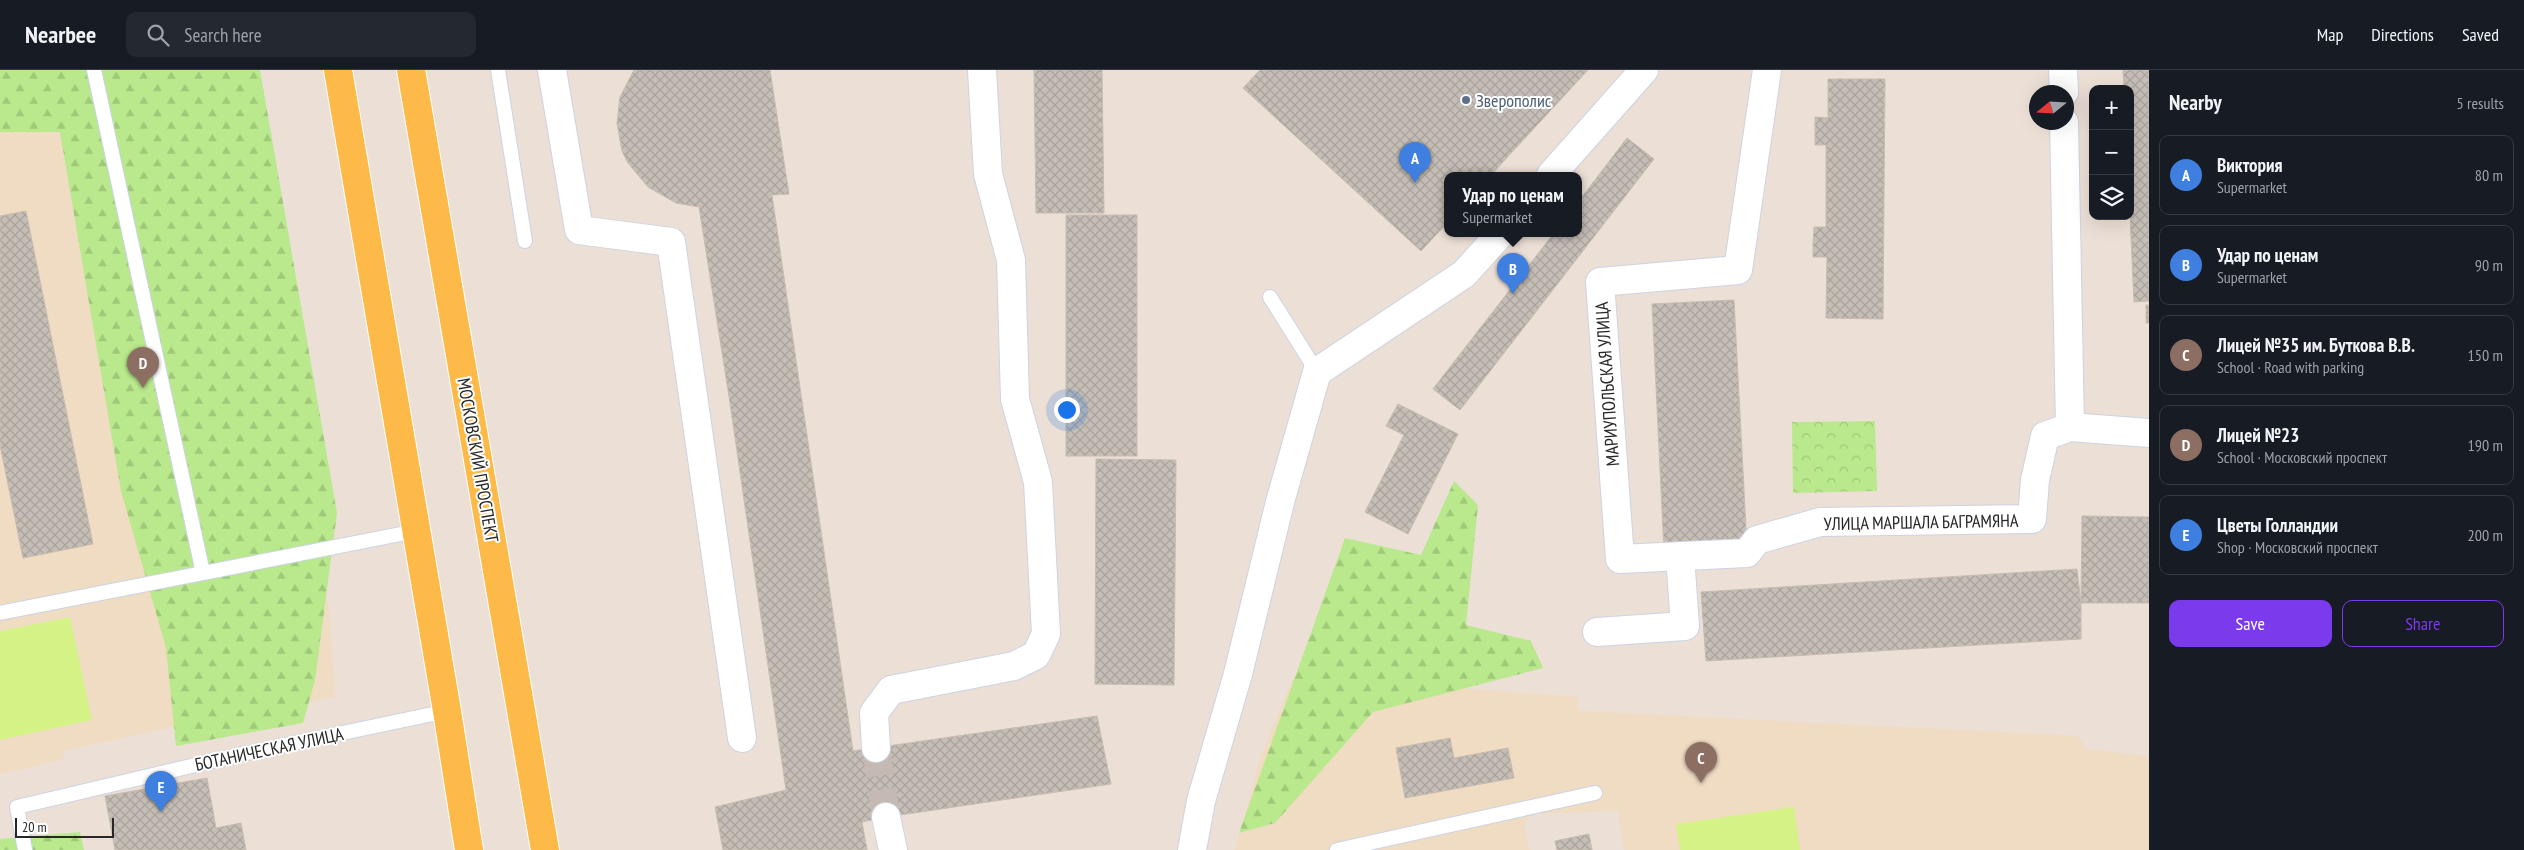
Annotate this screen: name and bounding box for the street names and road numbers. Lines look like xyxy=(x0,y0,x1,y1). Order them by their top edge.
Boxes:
street label: МАРИУПОЛЬСКАЯ УЛИЦА xyxy=(1590,301,1624,467)
street label: МОСКОВСКИЙ ПРОСПЕКТ xyxy=(452,376,504,544)
street label: УЛИЦА МАРШАЛА БАГРАМЯНА xyxy=(1823,509,2019,535)
street label: БОТАНИЧЕСКАЯ УЛИЦА xyxy=(193,722,346,776)

